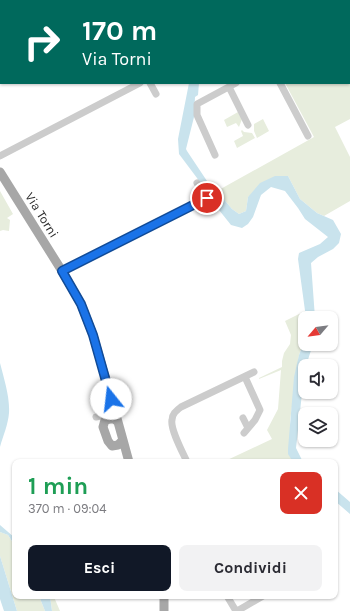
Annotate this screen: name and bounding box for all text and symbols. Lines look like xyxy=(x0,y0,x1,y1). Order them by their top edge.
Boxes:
text: 170 m xyxy=(82,14,157,47)
icon: right xyxy=(16,16,68,68)
text: Via Torni xyxy=(82,48,152,70)
pin xyxy=(190,181,224,215)
icon: arrive xyxy=(196,187,218,209)
street label: Via Torni xyxy=(22,190,62,240)
north arrow xyxy=(298,311,338,351)
map controls xyxy=(298,311,338,447)
button: sound xyxy=(298,359,338,399)
position arrow xyxy=(90,378,132,420)
button: layers xyxy=(298,407,338,447)
text: 1 min xyxy=(28,472,88,500)
button: close xyxy=(280,472,322,514)
text: 370 m · 09:04 xyxy=(28,501,106,516)
button: Esci xyxy=(28,545,171,591)
button: Condividi xyxy=(179,545,322,591)

